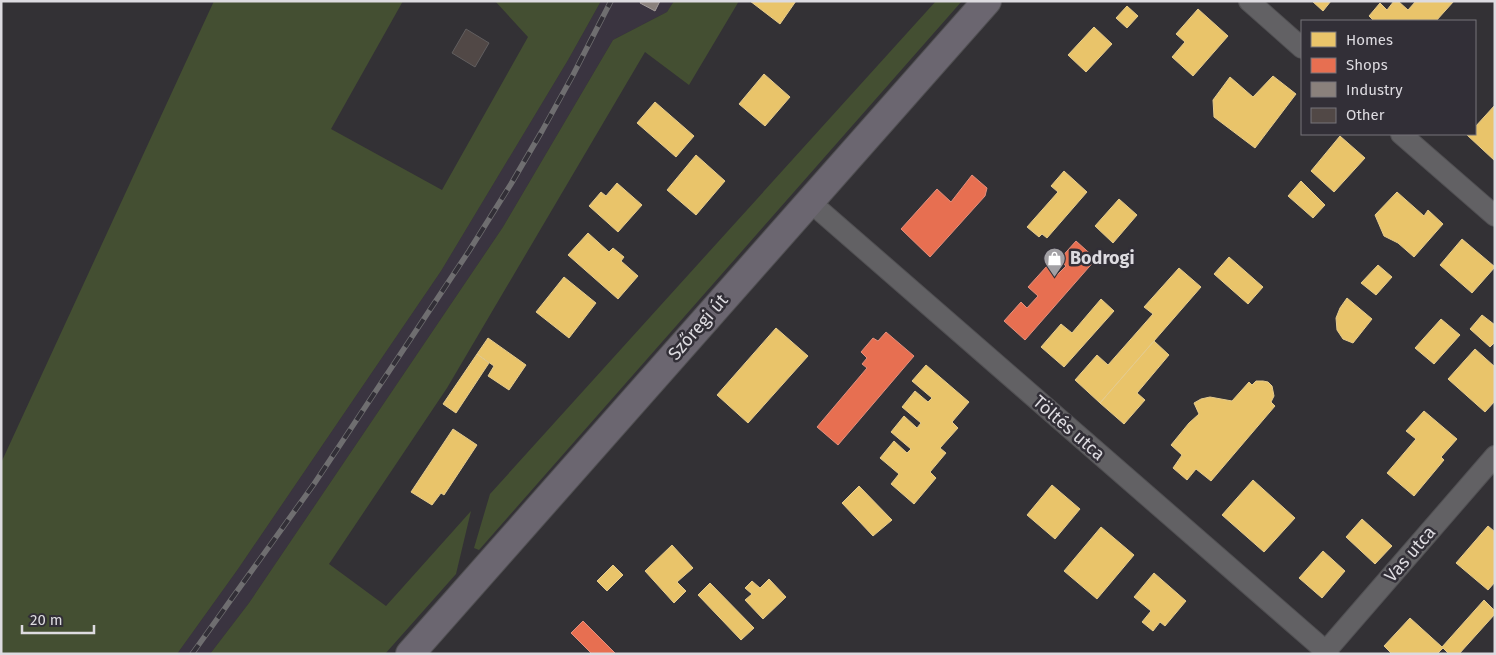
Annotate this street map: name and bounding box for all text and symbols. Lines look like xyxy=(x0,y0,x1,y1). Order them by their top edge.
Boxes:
legend xyxy=(1301,20,1476,135)
text: Homes xyxy=(1346,31,1393,49)
text: Shops xyxy=(1346,56,1388,74)
text: Industry xyxy=(1346,81,1403,99)
text: Other xyxy=(1346,106,1385,124)
shop icon: Bodrogi xyxy=(1042,246,1066,277)
place label: Bodrogi xyxy=(1070,247,1135,269)
street label: Szőregi út xyxy=(663,289,733,365)
street label: Töltés utca xyxy=(1028,391,1110,465)
street label: Vas utca xyxy=(1380,522,1440,586)
scale bar xyxy=(22,602,95,634)
text: 20 m xyxy=(30,611,63,629)

